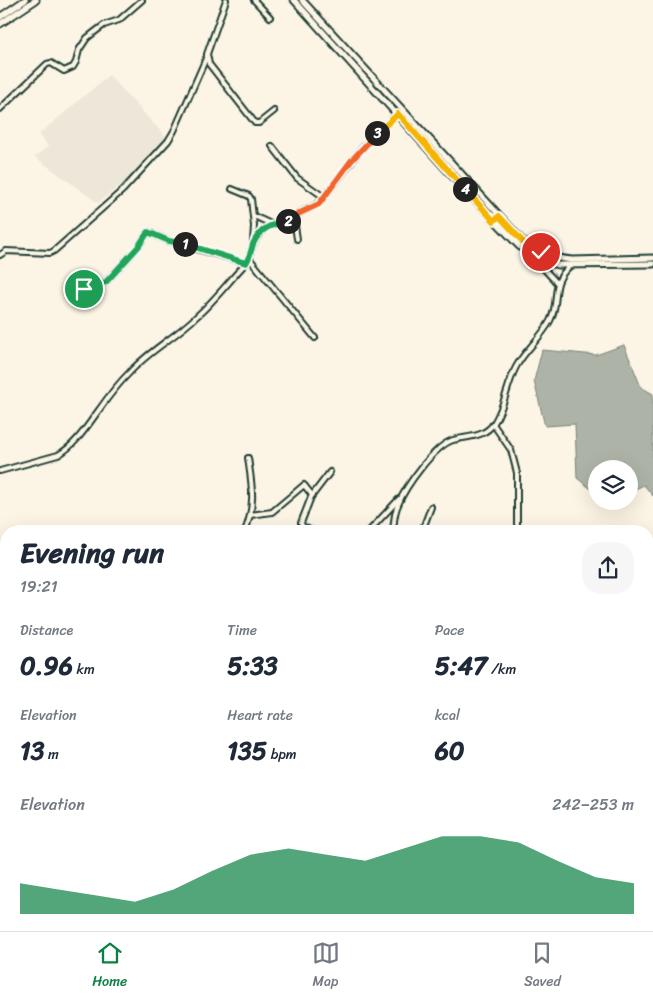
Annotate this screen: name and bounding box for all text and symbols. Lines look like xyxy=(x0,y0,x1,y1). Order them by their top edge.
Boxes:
pin: 3 xyxy=(364,120,390,146)
text: 3 xyxy=(374,121,381,146)
pin: 4 xyxy=(452,176,478,202)
text: 4 xyxy=(461,177,470,202)
pin: 2 xyxy=(276,208,300,234)
text: 2 xyxy=(284,209,293,234)
pin xyxy=(520,231,562,273)
pin: 1 xyxy=(172,232,198,256)
text: 1 xyxy=(182,232,189,257)
icon: check xyxy=(527,238,555,266)
pin xyxy=(63,268,105,310)
icon: arrive xyxy=(70,275,98,303)
map controls xyxy=(588,460,638,510)
button: layers xyxy=(588,460,638,510)
text: Evening run xyxy=(20,528,164,577)
button: share xyxy=(582,542,634,594)
text: 19:21 xyxy=(20,572,58,601)
text: Distance xyxy=(20,618,73,643)
text: Time xyxy=(227,618,257,643)
text: Pace xyxy=(435,618,464,643)
text: 0.96 xyxy=(20,643,73,688)
text: 5:33 xyxy=(227,643,278,688)
text: 5:47 xyxy=(435,643,487,688)
text: km xyxy=(73,657,95,682)
text: /km xyxy=(487,657,516,682)
text: Elevation xyxy=(20,703,77,728)
text: Heart rate xyxy=(227,703,293,728)
text: kcal xyxy=(435,703,460,728)
text: 13 xyxy=(20,728,44,773)
text: 135 xyxy=(227,728,267,773)
text: 60 xyxy=(435,728,465,773)
text: m xyxy=(44,742,59,767)
text: bpm xyxy=(267,742,297,767)
text: Elevation xyxy=(20,790,85,819)
text: 242–253 m xyxy=(552,790,634,819)
tab: Home xyxy=(92,939,127,994)
tab: Map xyxy=(312,939,340,994)
tab: Saved xyxy=(524,939,561,994)

